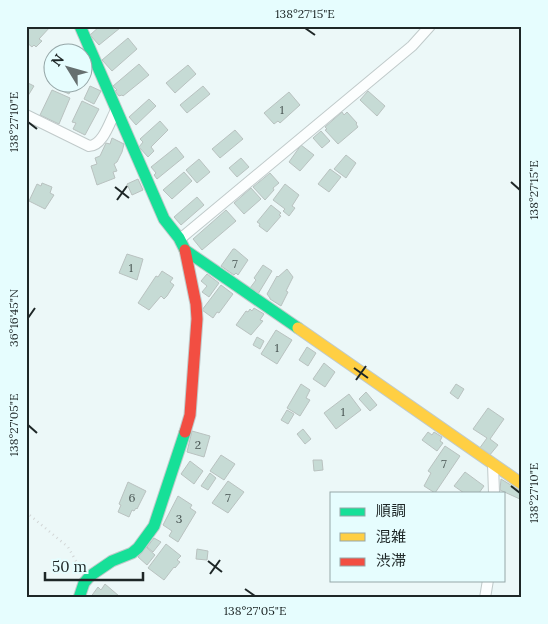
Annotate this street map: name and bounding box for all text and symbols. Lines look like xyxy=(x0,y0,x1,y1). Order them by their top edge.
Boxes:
text: 138°27'15"E xyxy=(275,6,335,21)
north arrow xyxy=(42,42,92,92)
text: N xyxy=(47,50,68,70)
text: 138°27'10"E xyxy=(6,92,21,152)
house number: 1 xyxy=(280,102,284,117)
text: 138°27'15"E xyxy=(526,160,541,220)
house number: 7 xyxy=(232,256,238,271)
house number: 1 xyxy=(129,260,133,275)
text: 36°16'45"N xyxy=(6,289,21,347)
house number: 1 xyxy=(275,340,279,355)
text: 138°27'05"E xyxy=(6,394,21,456)
house number: 1 xyxy=(341,404,345,419)
house number: 2 xyxy=(195,437,201,452)
house number: 7 xyxy=(441,456,447,471)
text: 138°27'10"E xyxy=(526,463,541,523)
house number: 6 xyxy=(129,490,136,505)
house number: 7 xyxy=(225,490,231,505)
legend xyxy=(330,492,506,582)
text: 順調 xyxy=(376,501,406,520)
house number: 3 xyxy=(176,511,183,526)
text: 混雑 xyxy=(376,527,406,546)
scale bar xyxy=(45,549,142,581)
text: 渋滞 xyxy=(376,551,406,570)
text: 50 m xyxy=(52,557,87,576)
text: 138°27'05"E xyxy=(224,603,286,618)

